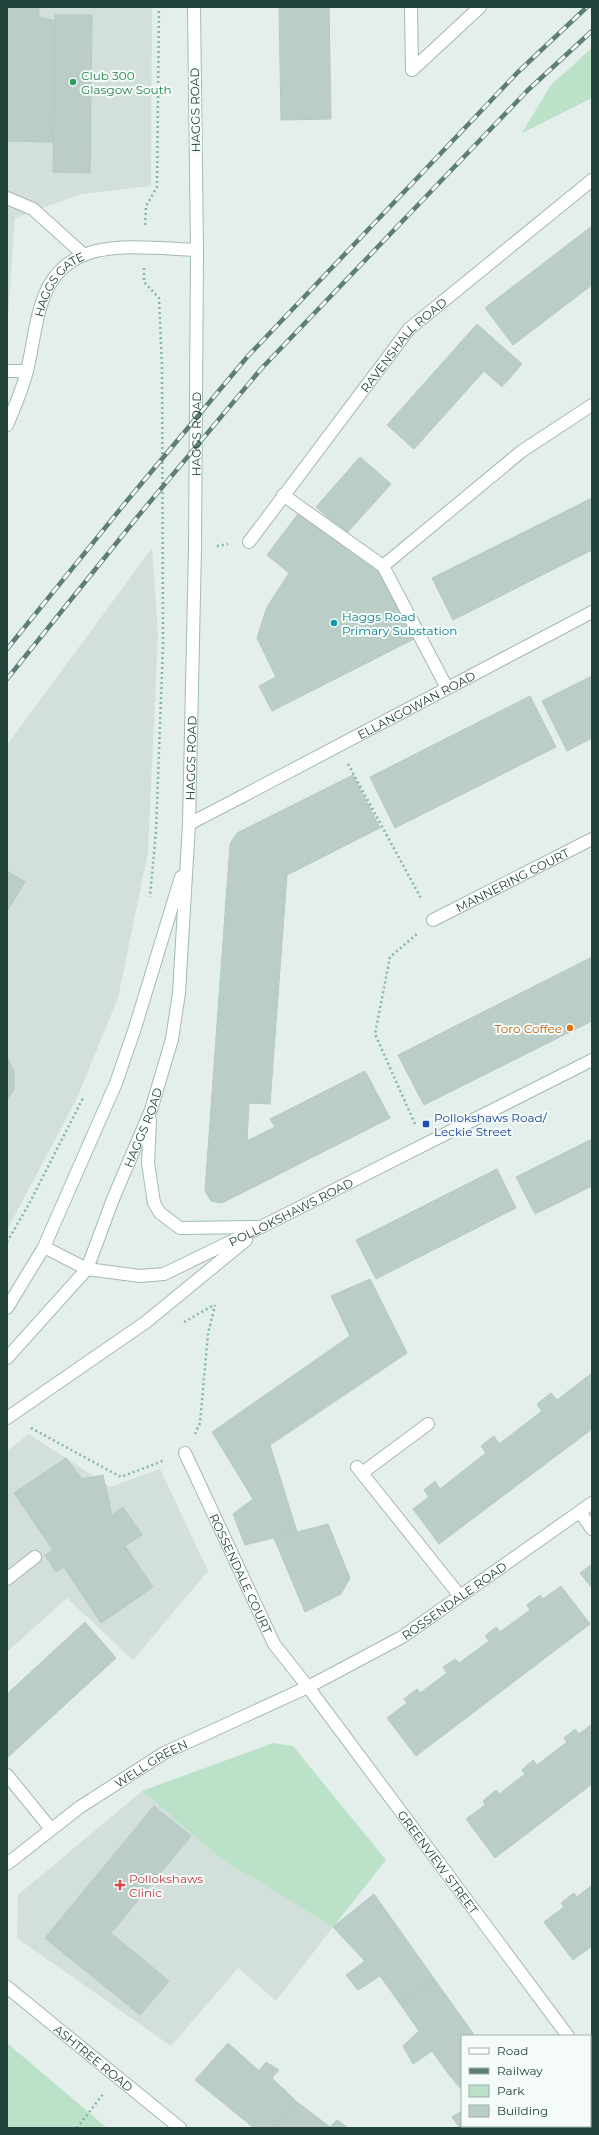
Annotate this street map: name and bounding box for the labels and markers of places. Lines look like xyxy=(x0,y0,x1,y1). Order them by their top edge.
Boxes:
place label: Club 300 Glasgow South xyxy=(81,68,172,97)
marker: Club 300 Glasgow South xyxy=(68,77,78,87)
place label: Haggs Road Primary Substation xyxy=(342,609,457,638)
marker: Haggs Road Primary Substation xyxy=(329,618,339,628)
place label: Toro Coffee xyxy=(495,1021,562,1036)
marker: Toro Coffee xyxy=(565,1023,575,1033)
place label: Pollokshaws Road/ Leckie Street xyxy=(434,1110,548,1139)
marker: Pollokshaws Road/ Leckie Street xyxy=(421,1119,431,1129)
place label: Pollokshaws Clinic xyxy=(129,1871,203,1900)
marker: Pollokshaws Clinic xyxy=(114,1879,126,1891)

